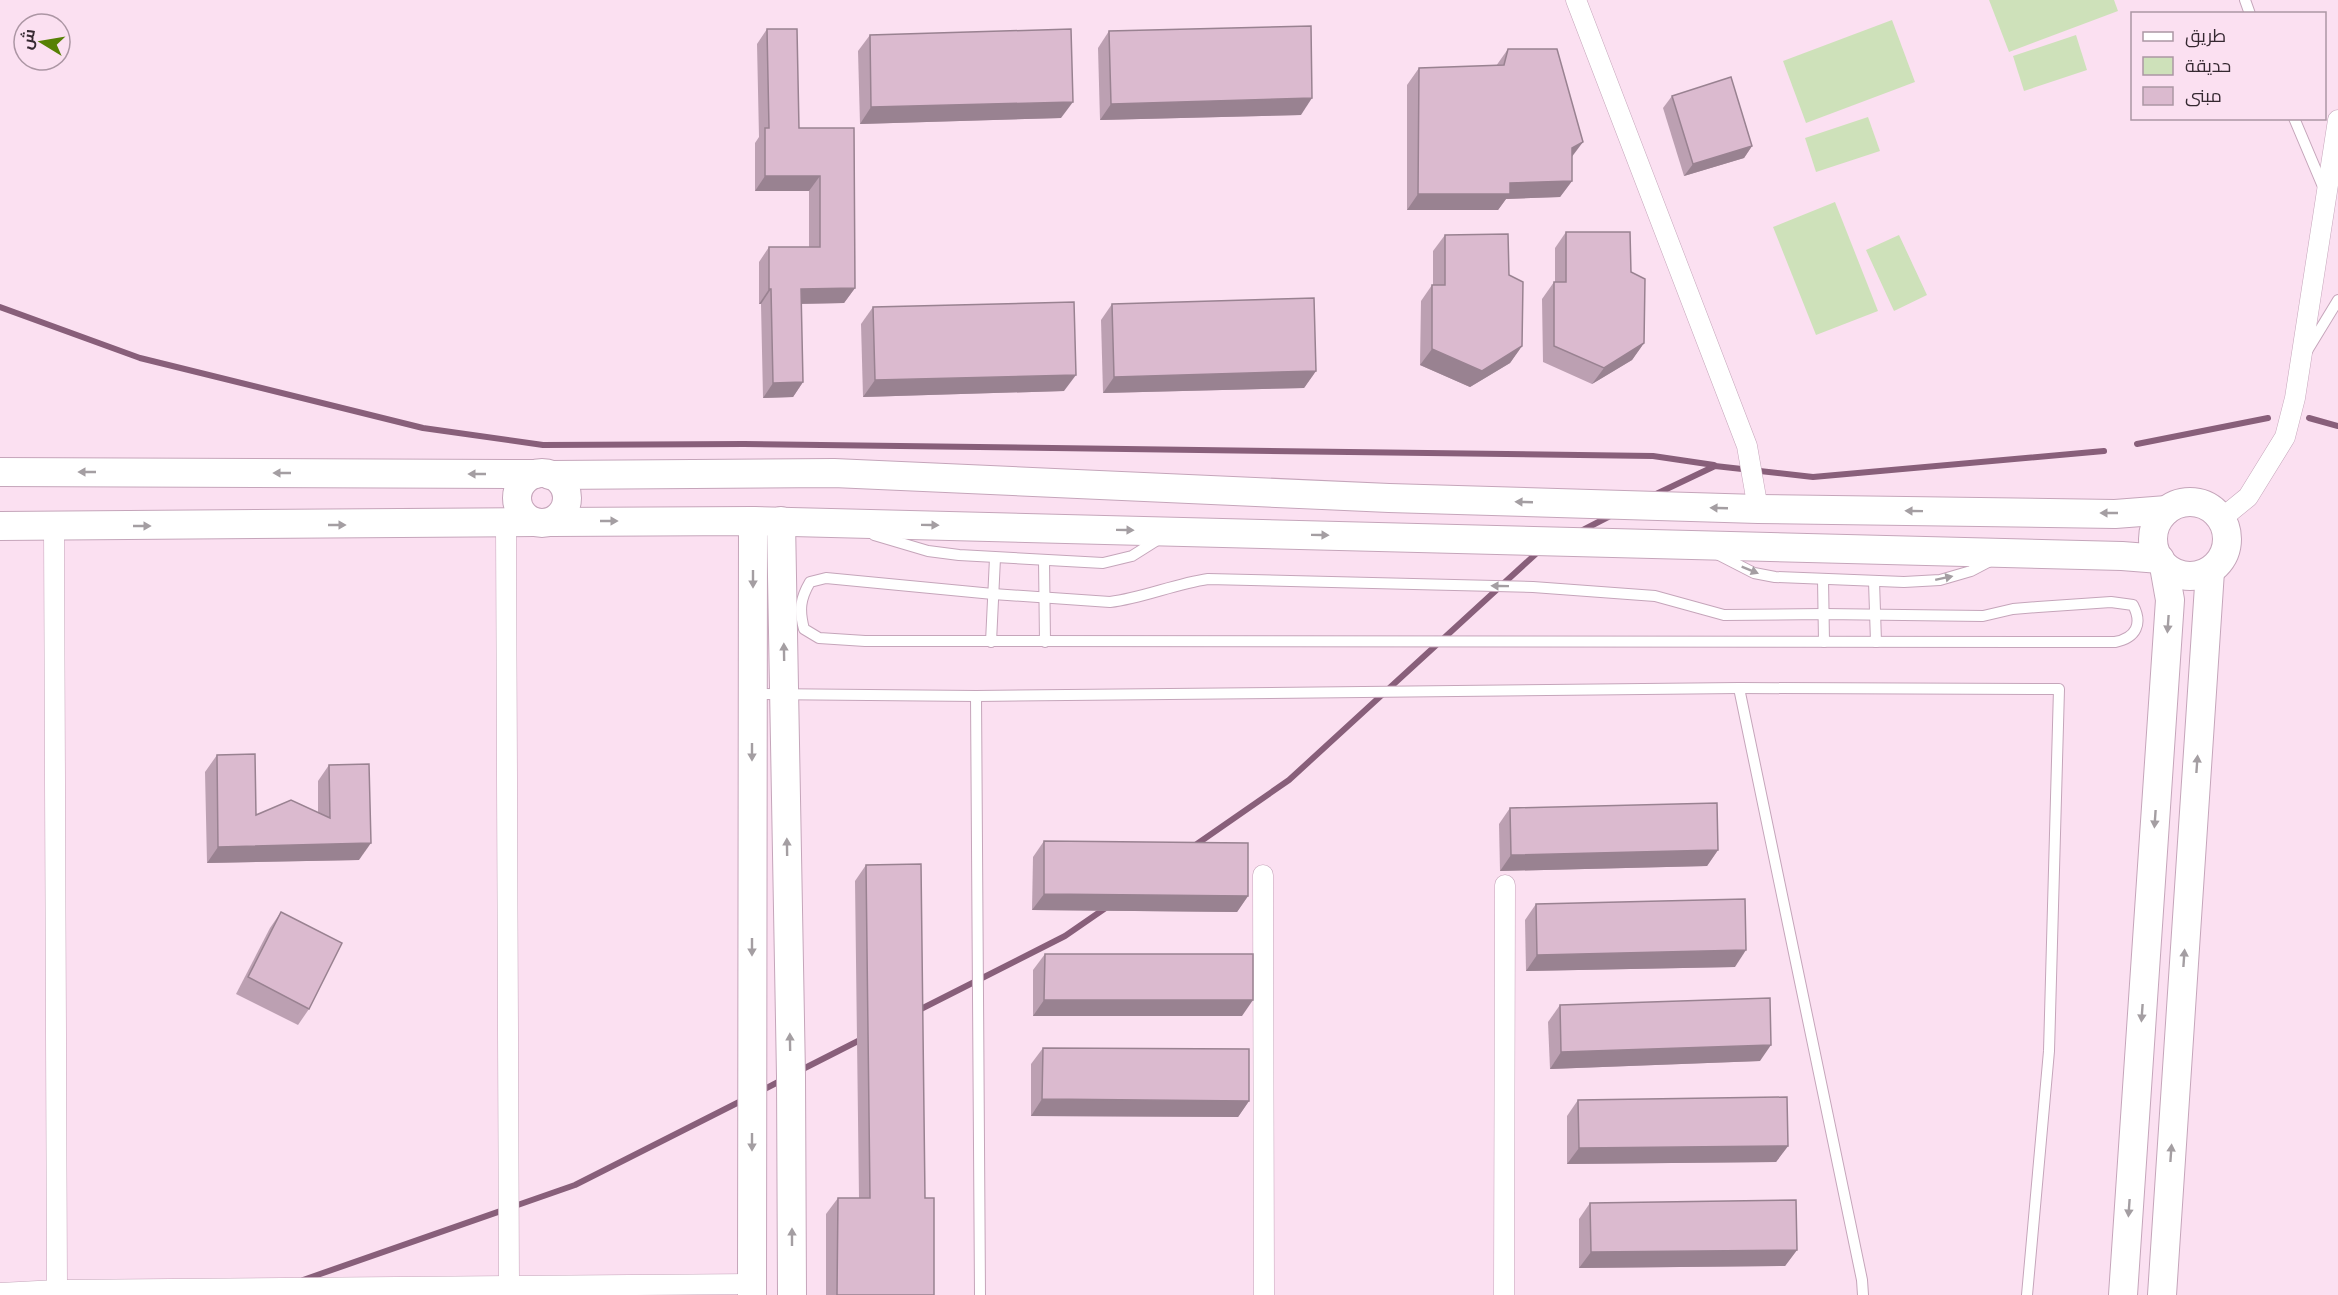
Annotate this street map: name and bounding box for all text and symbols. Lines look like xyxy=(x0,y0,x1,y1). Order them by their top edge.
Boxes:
north arrow xyxy=(12,12,72,72)
legend xyxy=(2131,12,2326,120)
text: طريق xyxy=(2185,24,2226,48)
text: ش xyxy=(16,27,39,51)
text: حديقة xyxy=(2185,54,2231,77)
text: مبنى xyxy=(2185,84,2222,107)
one-way arrow xyxy=(77,468,96,477)
one-way arrow xyxy=(272,468,291,478)
one-way arrow xyxy=(467,469,486,479)
one-way arrow xyxy=(1515,498,1534,507)
one-way arrow xyxy=(1710,503,1729,513)
one-way arrow xyxy=(1905,506,1924,516)
one-way arrow xyxy=(2100,508,2119,518)
one-way arrow xyxy=(600,517,619,526)
one-way arrow xyxy=(328,520,347,530)
one-way arrow xyxy=(133,521,152,531)
one-way arrow xyxy=(921,521,940,530)
one-way arrow xyxy=(1116,526,1135,535)
one-way arrow xyxy=(1311,531,1330,540)
one-way arrow xyxy=(1742,565,1760,575)
one-way arrow xyxy=(748,570,758,589)
one-way arrow xyxy=(1934,573,1953,582)
one-way arrow xyxy=(1490,581,1509,591)
one-way arrow xyxy=(2163,615,2173,634)
one-way arrow xyxy=(779,642,788,661)
one-way arrow xyxy=(747,743,757,762)
one-way arrow xyxy=(2193,754,2202,773)
one-way arrow xyxy=(2150,809,2160,828)
one-way arrow xyxy=(782,837,792,856)
one-way arrow xyxy=(747,938,757,957)
one-way arrow xyxy=(2180,949,2189,968)
one-way arrow xyxy=(2137,1004,2147,1023)
one-way arrow xyxy=(785,1032,795,1051)
one-way arrow xyxy=(747,1133,757,1152)
one-way arrow xyxy=(2167,1143,2176,1162)
one-way arrow xyxy=(2124,1198,2134,1217)
one-way arrow xyxy=(787,1227,797,1246)

